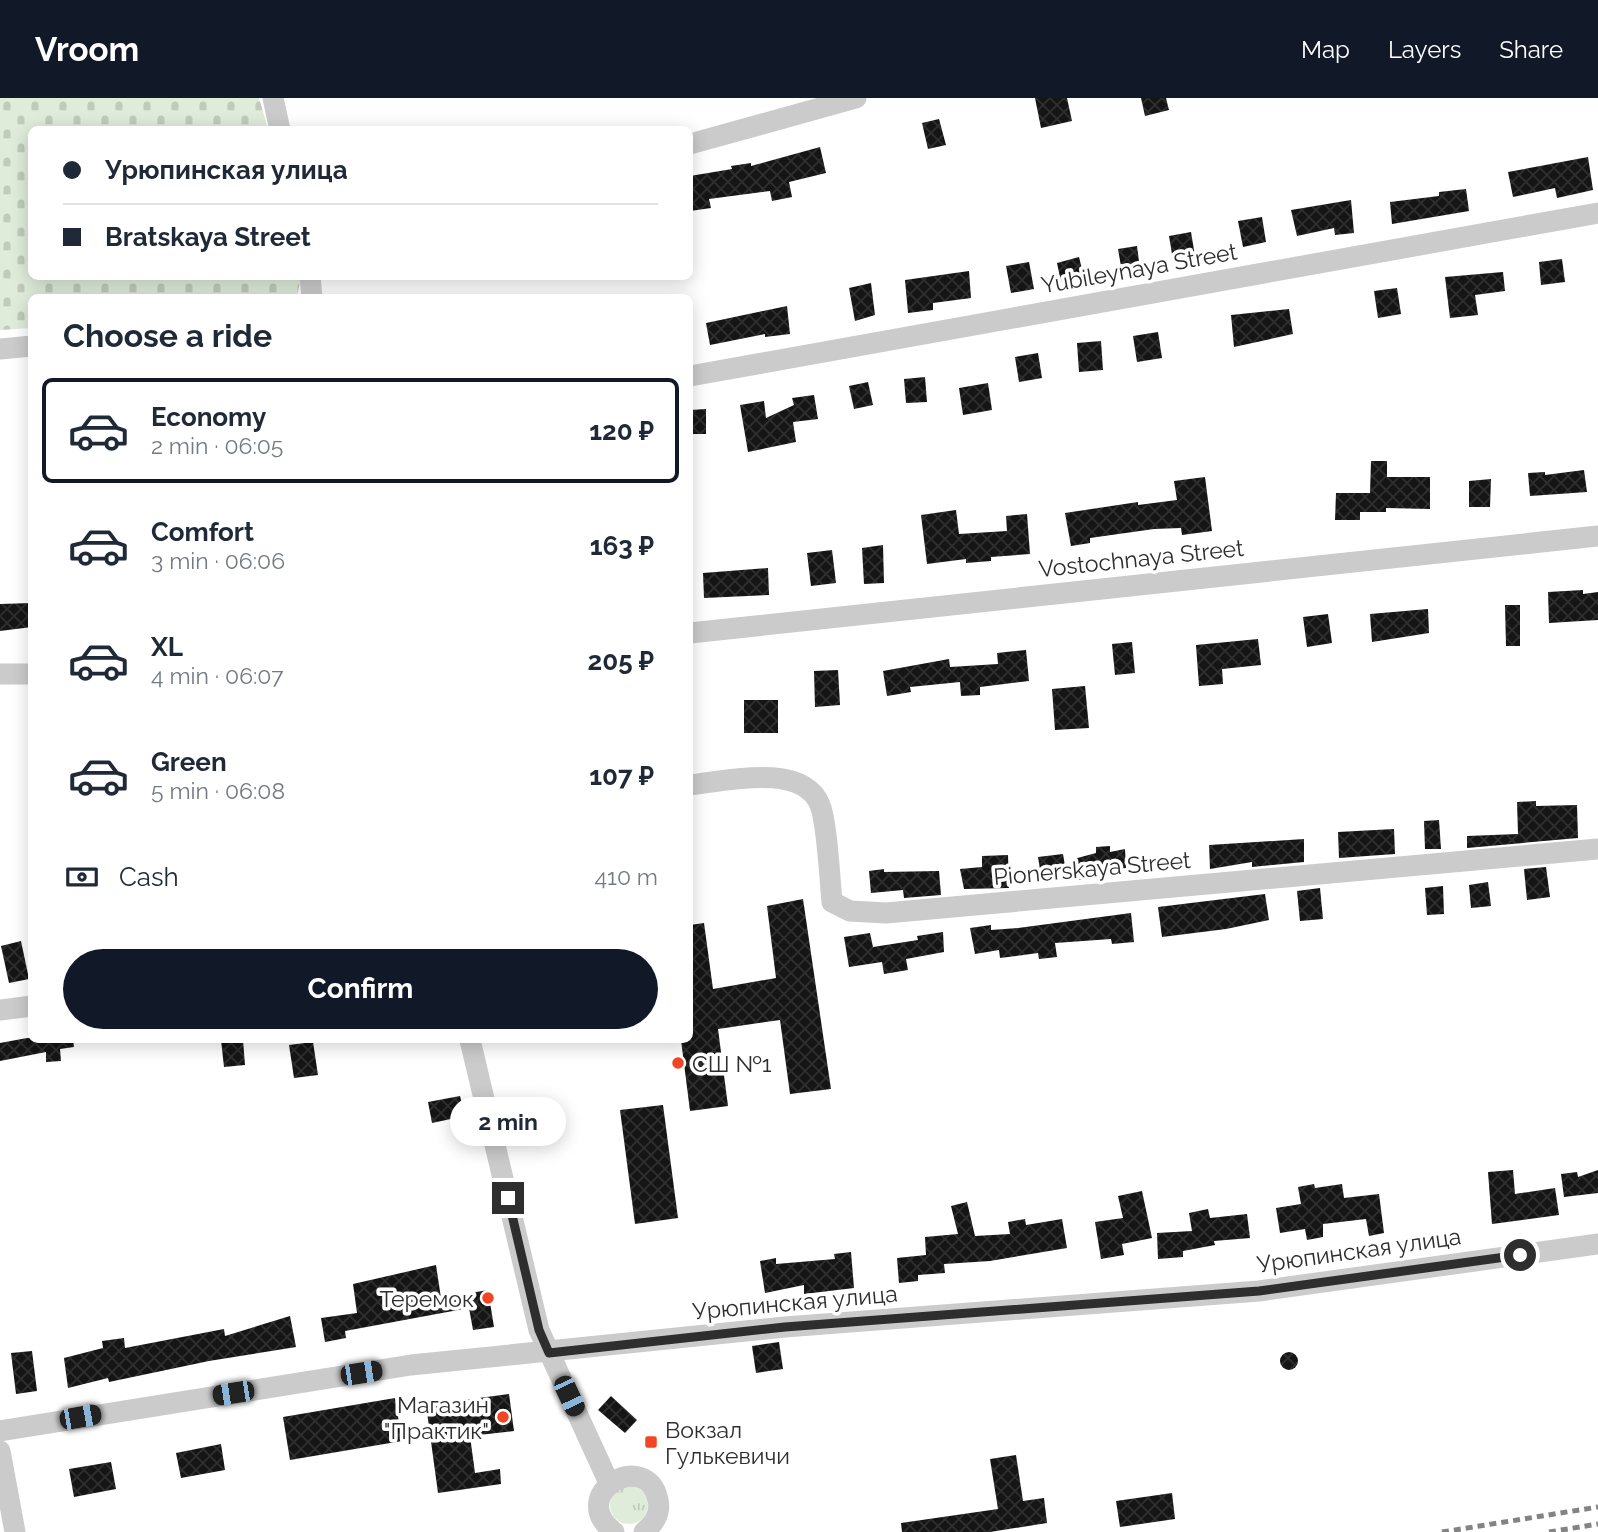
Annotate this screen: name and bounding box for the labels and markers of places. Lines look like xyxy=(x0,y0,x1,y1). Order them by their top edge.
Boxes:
place label: СШ №1 xyxy=(692,1050,772,1077)
marker: СШ №1 xyxy=(670,1055,686,1071)
place label: Теремок xyxy=(380,1285,474,1312)
marker: Теремок xyxy=(480,1290,496,1306)
place label: Магазин "Практик" xyxy=(384,1391,489,1444)
marker: Магазин "Практик" xyxy=(495,1409,511,1425)
place label: Вокзал Гулькевичи xyxy=(665,1416,790,1469)
marker: Вокзал Гулькевичи xyxy=(643,1434,659,1450)

